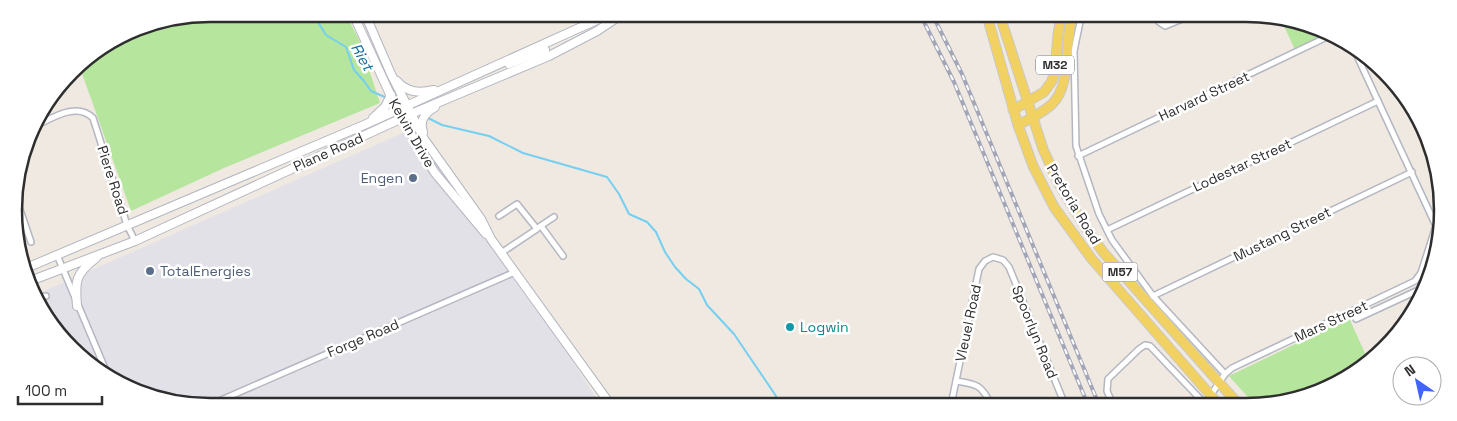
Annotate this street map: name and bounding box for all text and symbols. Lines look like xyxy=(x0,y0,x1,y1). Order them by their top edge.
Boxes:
water label: Riet xyxy=(347,40,379,76)
road number: M32 xyxy=(1036,56,1074,74)
street label: Harvard Street xyxy=(1156,67,1252,125)
street label: Kelvin Drive xyxy=(385,95,439,171)
street label: Plane Road xyxy=(290,129,366,175)
street label: Lodestar Street xyxy=(1190,134,1294,196)
street label: Piere Road xyxy=(93,143,133,217)
street label: Pretoria Road xyxy=(1043,160,1105,248)
place label: Engen xyxy=(361,169,403,187)
marker: Engen xyxy=(407,172,419,184)
street label: Mustang Street xyxy=(1230,203,1334,265)
place label: TotalEnergies xyxy=(160,262,251,280)
road number: M57 xyxy=(1102,262,1138,282)
marker: TotalEnergies xyxy=(144,265,156,277)
street label: Vleuel Road xyxy=(951,283,985,363)
street label: Spoorlyn Road xyxy=(1008,283,1062,381)
street label: Mars Street xyxy=(1291,296,1371,346)
street label: Forge Road xyxy=(324,315,402,361)
place label: Logwin xyxy=(800,318,848,336)
marker: Logwin xyxy=(784,321,796,333)
north arrow xyxy=(1392,356,1442,406)
text: N xyxy=(1401,360,1419,380)
scale bar xyxy=(18,374,101,406)
text: 100 m xyxy=(25,381,67,400)

